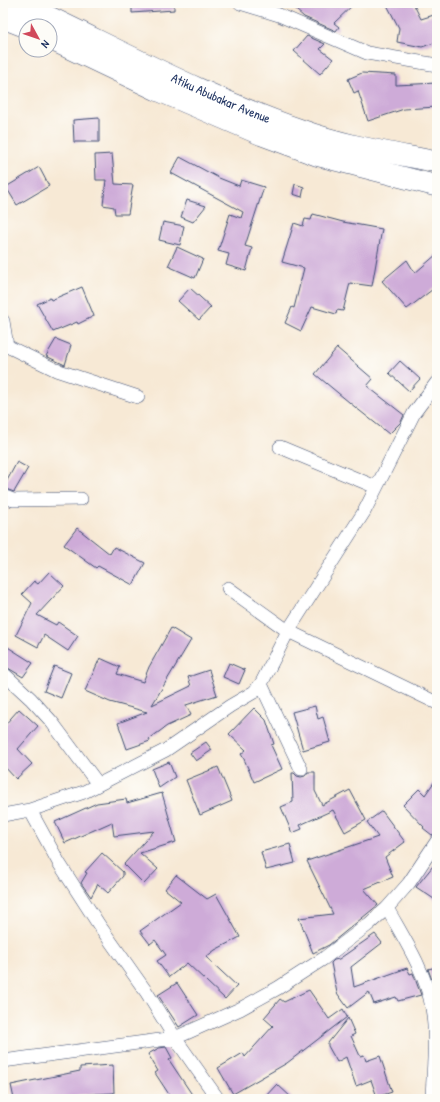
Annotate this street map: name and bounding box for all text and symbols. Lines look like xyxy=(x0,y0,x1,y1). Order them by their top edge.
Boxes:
north arrow xyxy=(18,18,58,58)
text: N xyxy=(38,38,53,51)
street label: Atiku Abubakar Avenue xyxy=(169,68,273,127)

